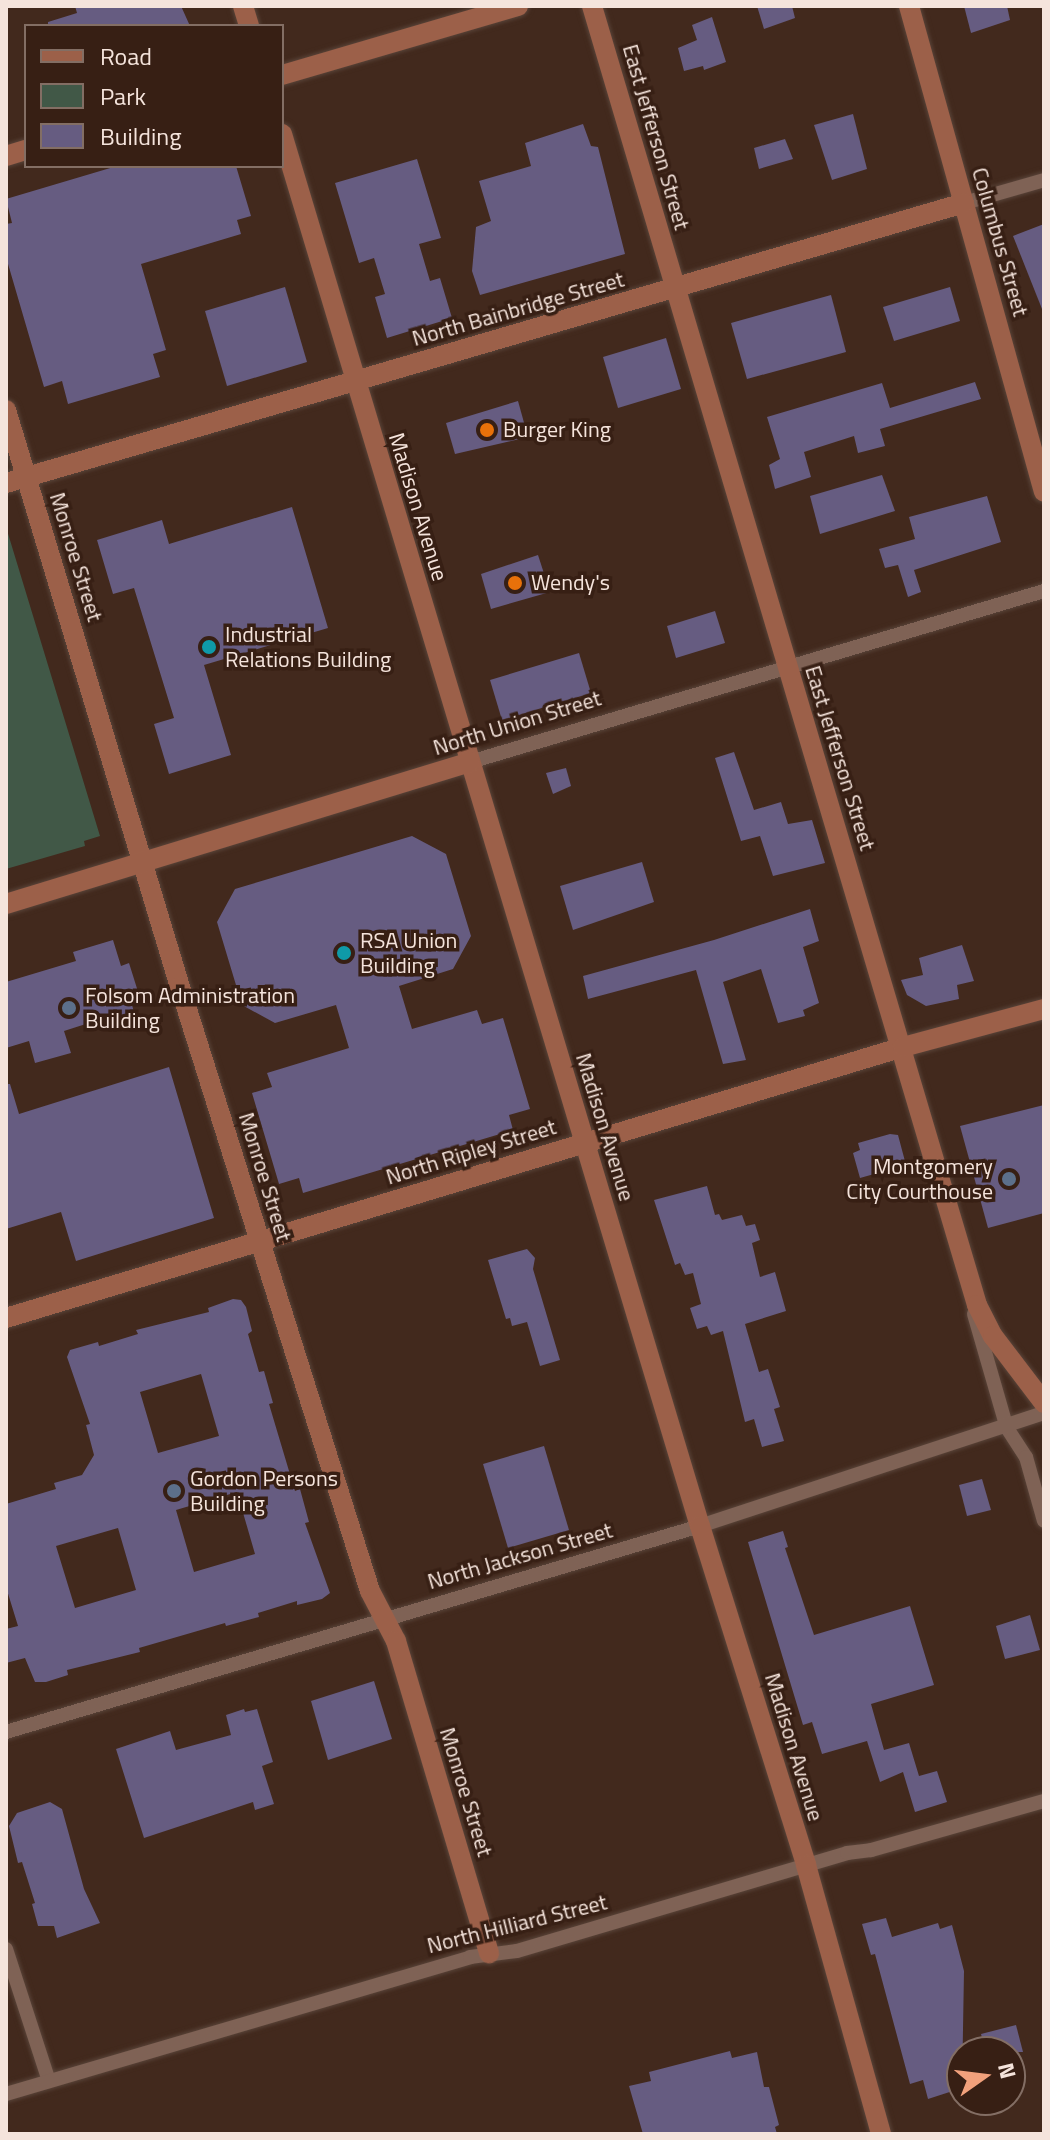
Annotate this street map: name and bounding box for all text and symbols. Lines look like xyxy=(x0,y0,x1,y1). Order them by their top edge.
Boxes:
legend xyxy=(24,24,284,168)
text: Road xyxy=(100,38,152,74)
street label: East Jefferson Street xyxy=(617,41,695,233)
text: Park xyxy=(100,78,146,114)
text: Building xyxy=(100,118,182,154)
street label: Columbus Street xyxy=(966,165,1034,319)
street label: North Bainbridge Street xyxy=(409,266,627,352)
place label: Burger King xyxy=(503,417,611,443)
marker: Burger King xyxy=(478,421,496,439)
street label: Madison Avenue xyxy=(383,430,453,584)
street label: Monroe Street xyxy=(44,489,108,625)
place label: Wendy's xyxy=(531,570,610,596)
marker: Wendy's xyxy=(506,574,524,592)
place label: Industrial Relations Building xyxy=(225,621,391,672)
marker: Industrial Relations Building xyxy=(200,638,218,656)
street label: East Jefferson Street xyxy=(799,663,881,853)
street label: North Union Street xyxy=(430,685,604,761)
place label: RSA Union Building xyxy=(360,927,457,978)
marker: RSA Union Building xyxy=(335,944,353,962)
place label: Folsom Administration Building xyxy=(85,982,295,1034)
marker: Folsom Administration Building xyxy=(60,999,78,1017)
street label: Madison Avenue xyxy=(570,1050,640,1204)
street label: Monroe Street xyxy=(233,1109,297,1245)
street label: North Ripley Street xyxy=(383,1114,559,1190)
place label: Montgomery City Courthouse xyxy=(846,1153,993,1204)
marker: Montgomery City Courthouse xyxy=(1000,1170,1018,1188)
place label: Gordon Persons Building xyxy=(190,1465,338,1516)
marker: Gordon Persons Building xyxy=(165,1482,183,1500)
street label: North Jackson Street xyxy=(425,1517,615,1595)
street label: Madison Avenue xyxy=(759,1670,829,1824)
street label: Monroe Street xyxy=(434,1724,498,1860)
street label: North Hilliard Street xyxy=(424,1889,610,1959)
north arrow xyxy=(946,2036,1026,2116)
text: N xyxy=(989,2059,1026,2082)

